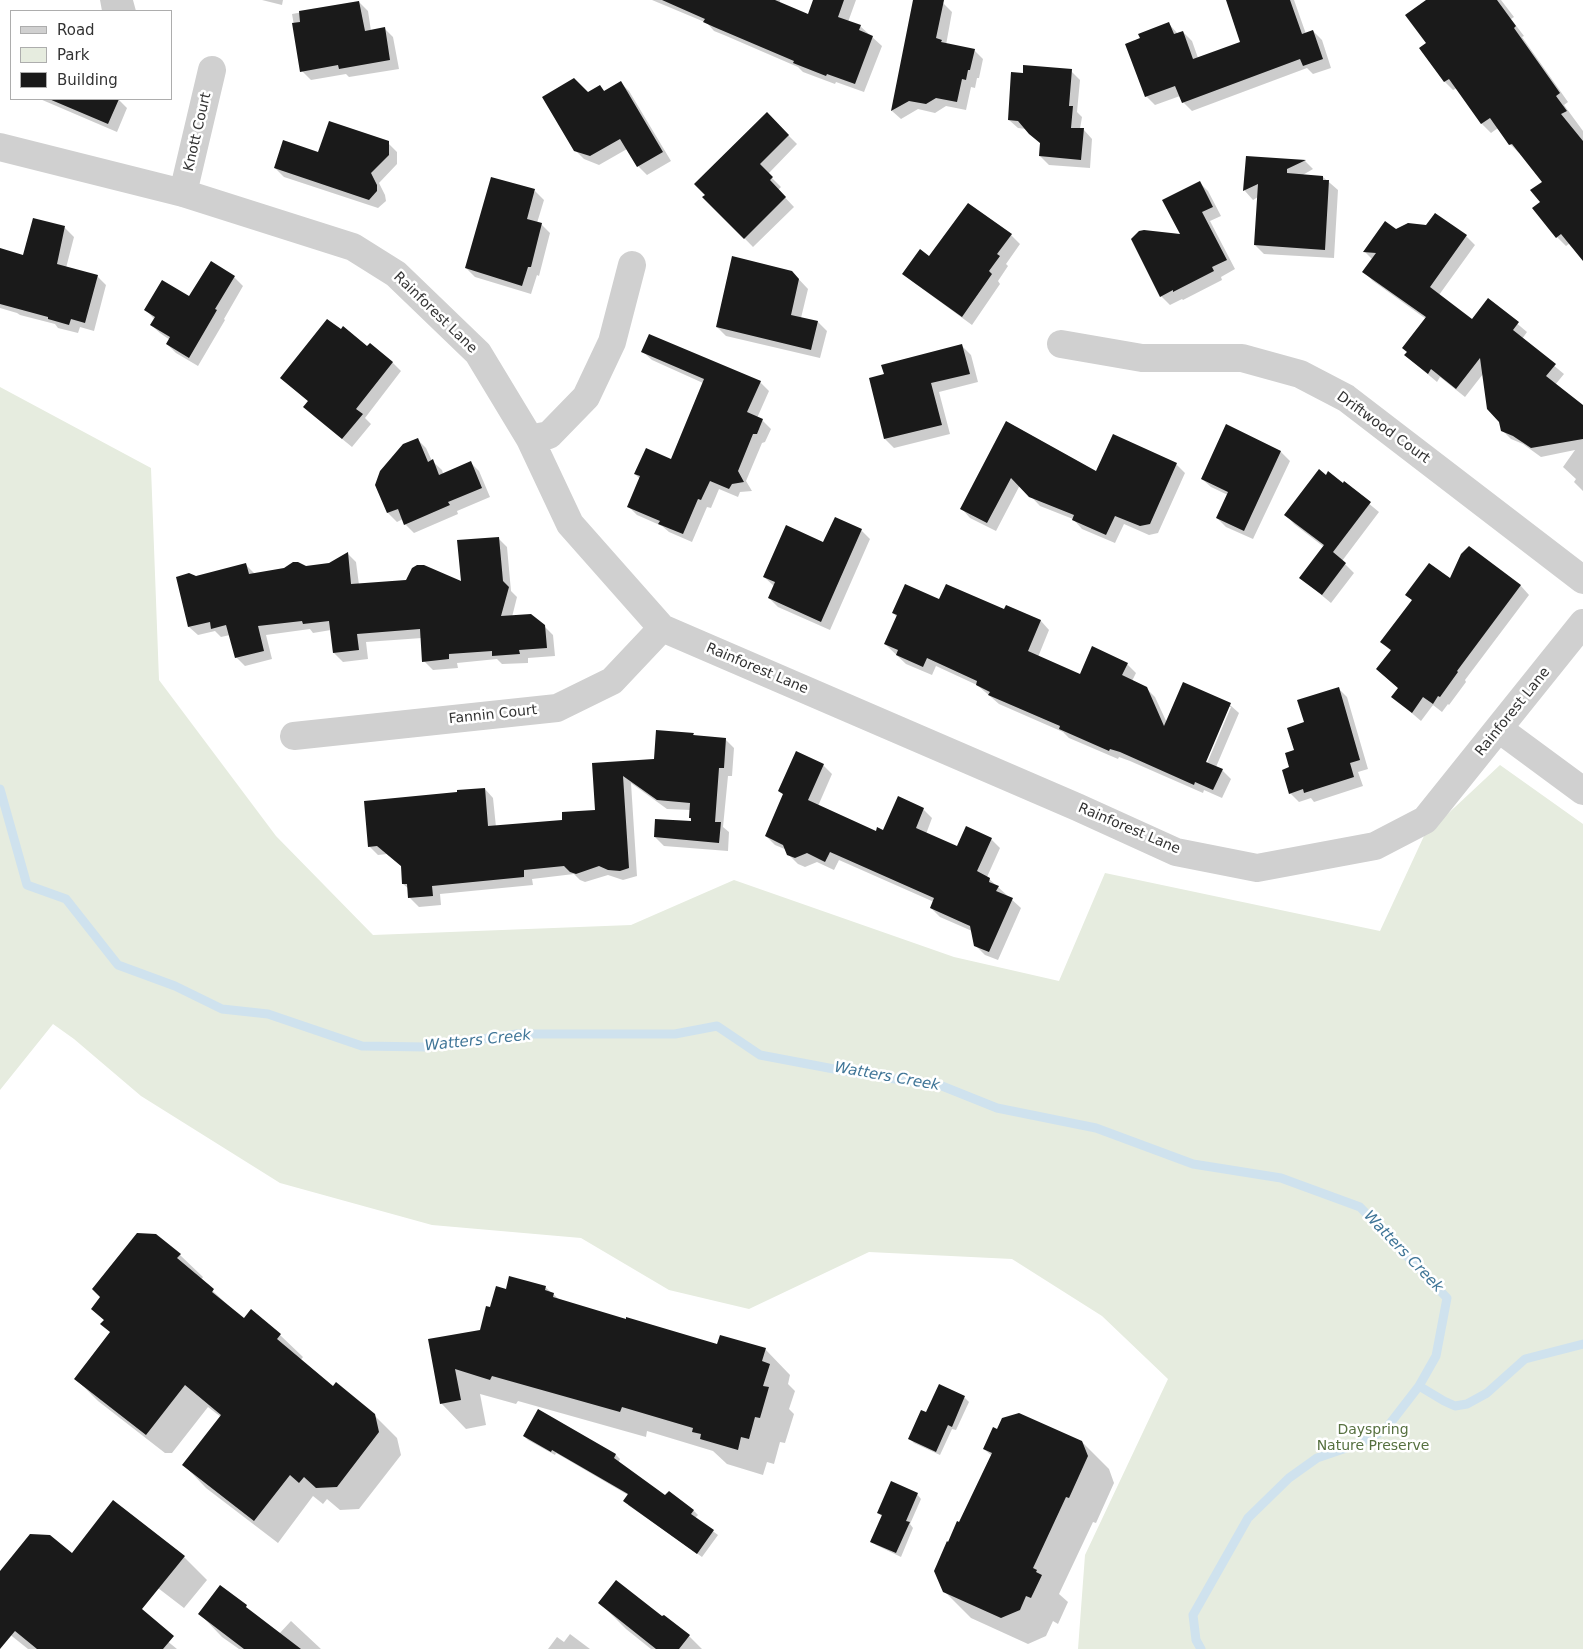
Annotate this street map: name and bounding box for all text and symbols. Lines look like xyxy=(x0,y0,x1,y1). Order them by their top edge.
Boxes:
legend xyxy=(10,10,172,100)
text: Road xyxy=(57,21,95,39)
text: Park xyxy=(57,46,89,64)
text: Building xyxy=(57,71,118,89)
street label: Knott Court xyxy=(181,91,215,173)
street label: Rainforest Lane xyxy=(390,269,480,357)
street label: Driftwood Court xyxy=(1333,389,1433,467)
street label: Rainforest Lane xyxy=(703,640,811,698)
street label: Rainforest Lane xyxy=(1472,664,1554,760)
street label: Fannin Court xyxy=(448,702,538,728)
street label: Rainforest Lane xyxy=(1075,800,1183,858)
water label: Watters Creek xyxy=(424,1026,532,1056)
water label: Watters Creek xyxy=(833,1059,941,1095)
water label: Watters Creek xyxy=(1359,1207,1447,1297)
park label: Dayspring Nature Preserve xyxy=(1317,1422,1429,1454)

